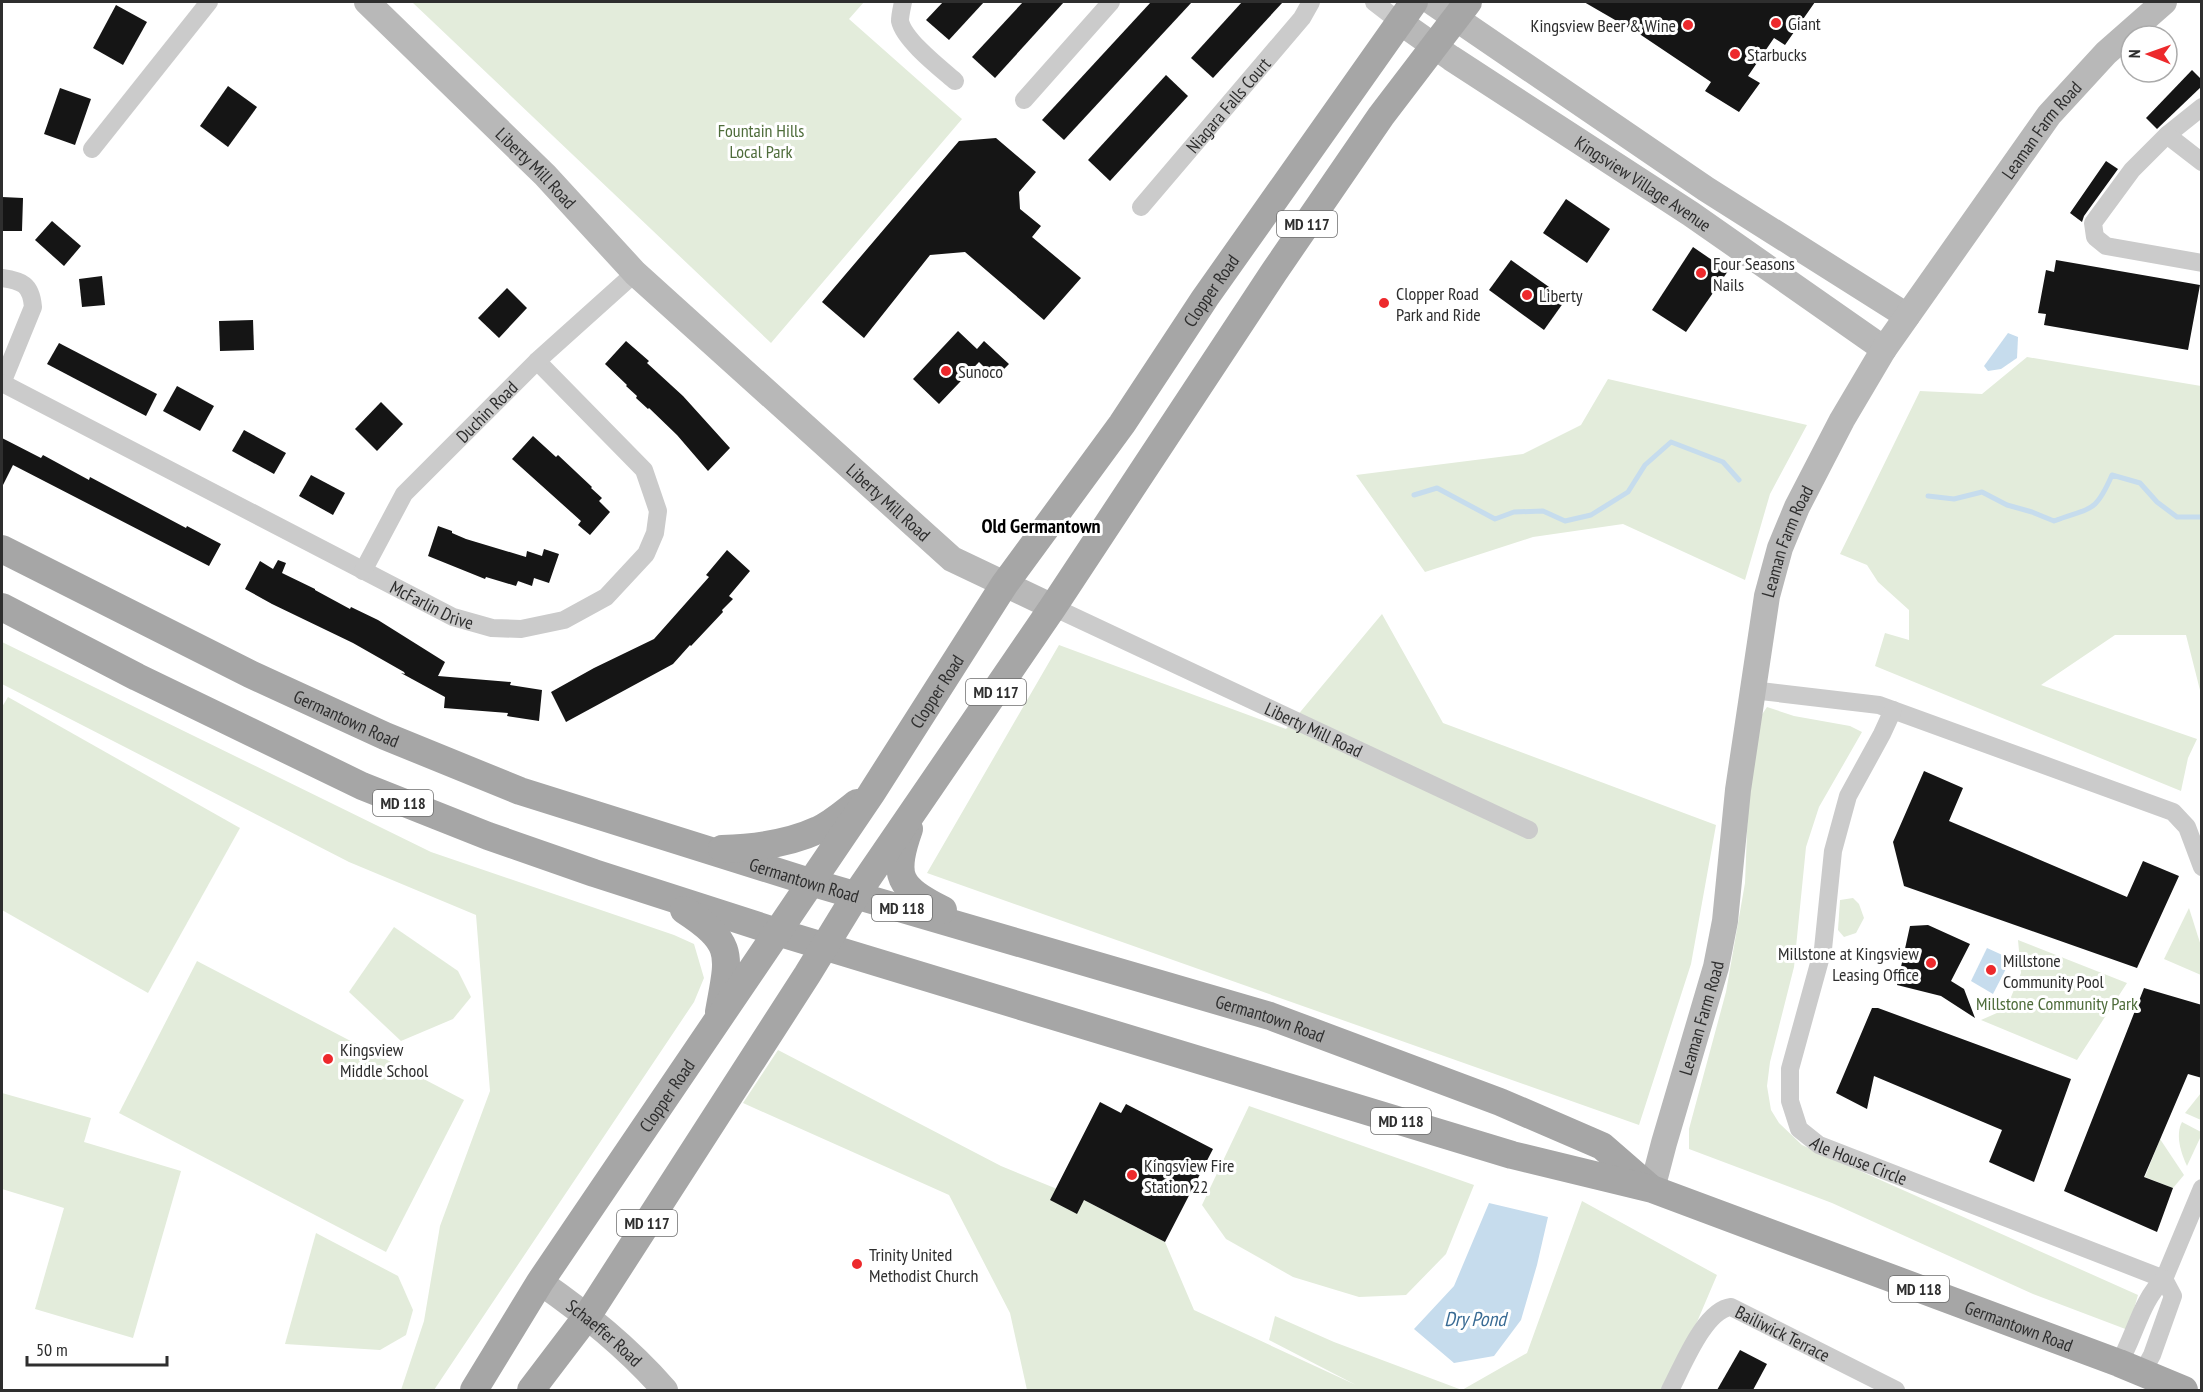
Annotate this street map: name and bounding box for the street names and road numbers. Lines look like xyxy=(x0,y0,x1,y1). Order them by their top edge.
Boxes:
street label: Niagara Falls Court xyxy=(1181,52,1275,158)
street label: Leaman Farm Road xyxy=(1996,76,2086,183)
street label: Liberty Mill Road xyxy=(491,122,581,213)
street label: Kingsview Village Avenue xyxy=(1571,130,1716,236)
road number: MD 117 xyxy=(1277,211,1337,237)
street label: Clopper Road xyxy=(1178,250,1244,331)
street label: Duchin Road xyxy=(451,376,522,447)
street label: Liberty Mill Road xyxy=(842,458,936,546)
street label: Leaman Farm Road xyxy=(1756,481,1818,600)
street label: McFarlin Drive xyxy=(386,575,476,634)
street label: Clopper Road xyxy=(904,650,968,732)
road number: MD 117 xyxy=(966,679,1026,705)
street label: Germantown Road xyxy=(290,684,403,752)
street label: Liberty Mill Road xyxy=(1261,696,1366,762)
road number: MD 118 xyxy=(373,790,433,816)
street label: Germantown Road xyxy=(747,852,862,907)
road number: MD 118 xyxy=(872,895,932,921)
street label: Leaman Farm Road xyxy=(1673,959,1728,1078)
street label: Germantown Road xyxy=(1213,989,1328,1047)
street label: Clopper Road xyxy=(634,1055,699,1136)
road number: MD 118 xyxy=(1371,1108,1431,1134)
street label: Ale House Circle xyxy=(1806,1131,1911,1190)
road number: MD 117 xyxy=(617,1210,677,1236)
road number: MD 118 xyxy=(1889,1276,1949,1302)
street label: Schaeffer Road xyxy=(562,1294,647,1371)
street label: Germantown Road xyxy=(1962,1295,2076,1356)
street label: Bailiwick Terrace xyxy=(1732,1300,1834,1366)

